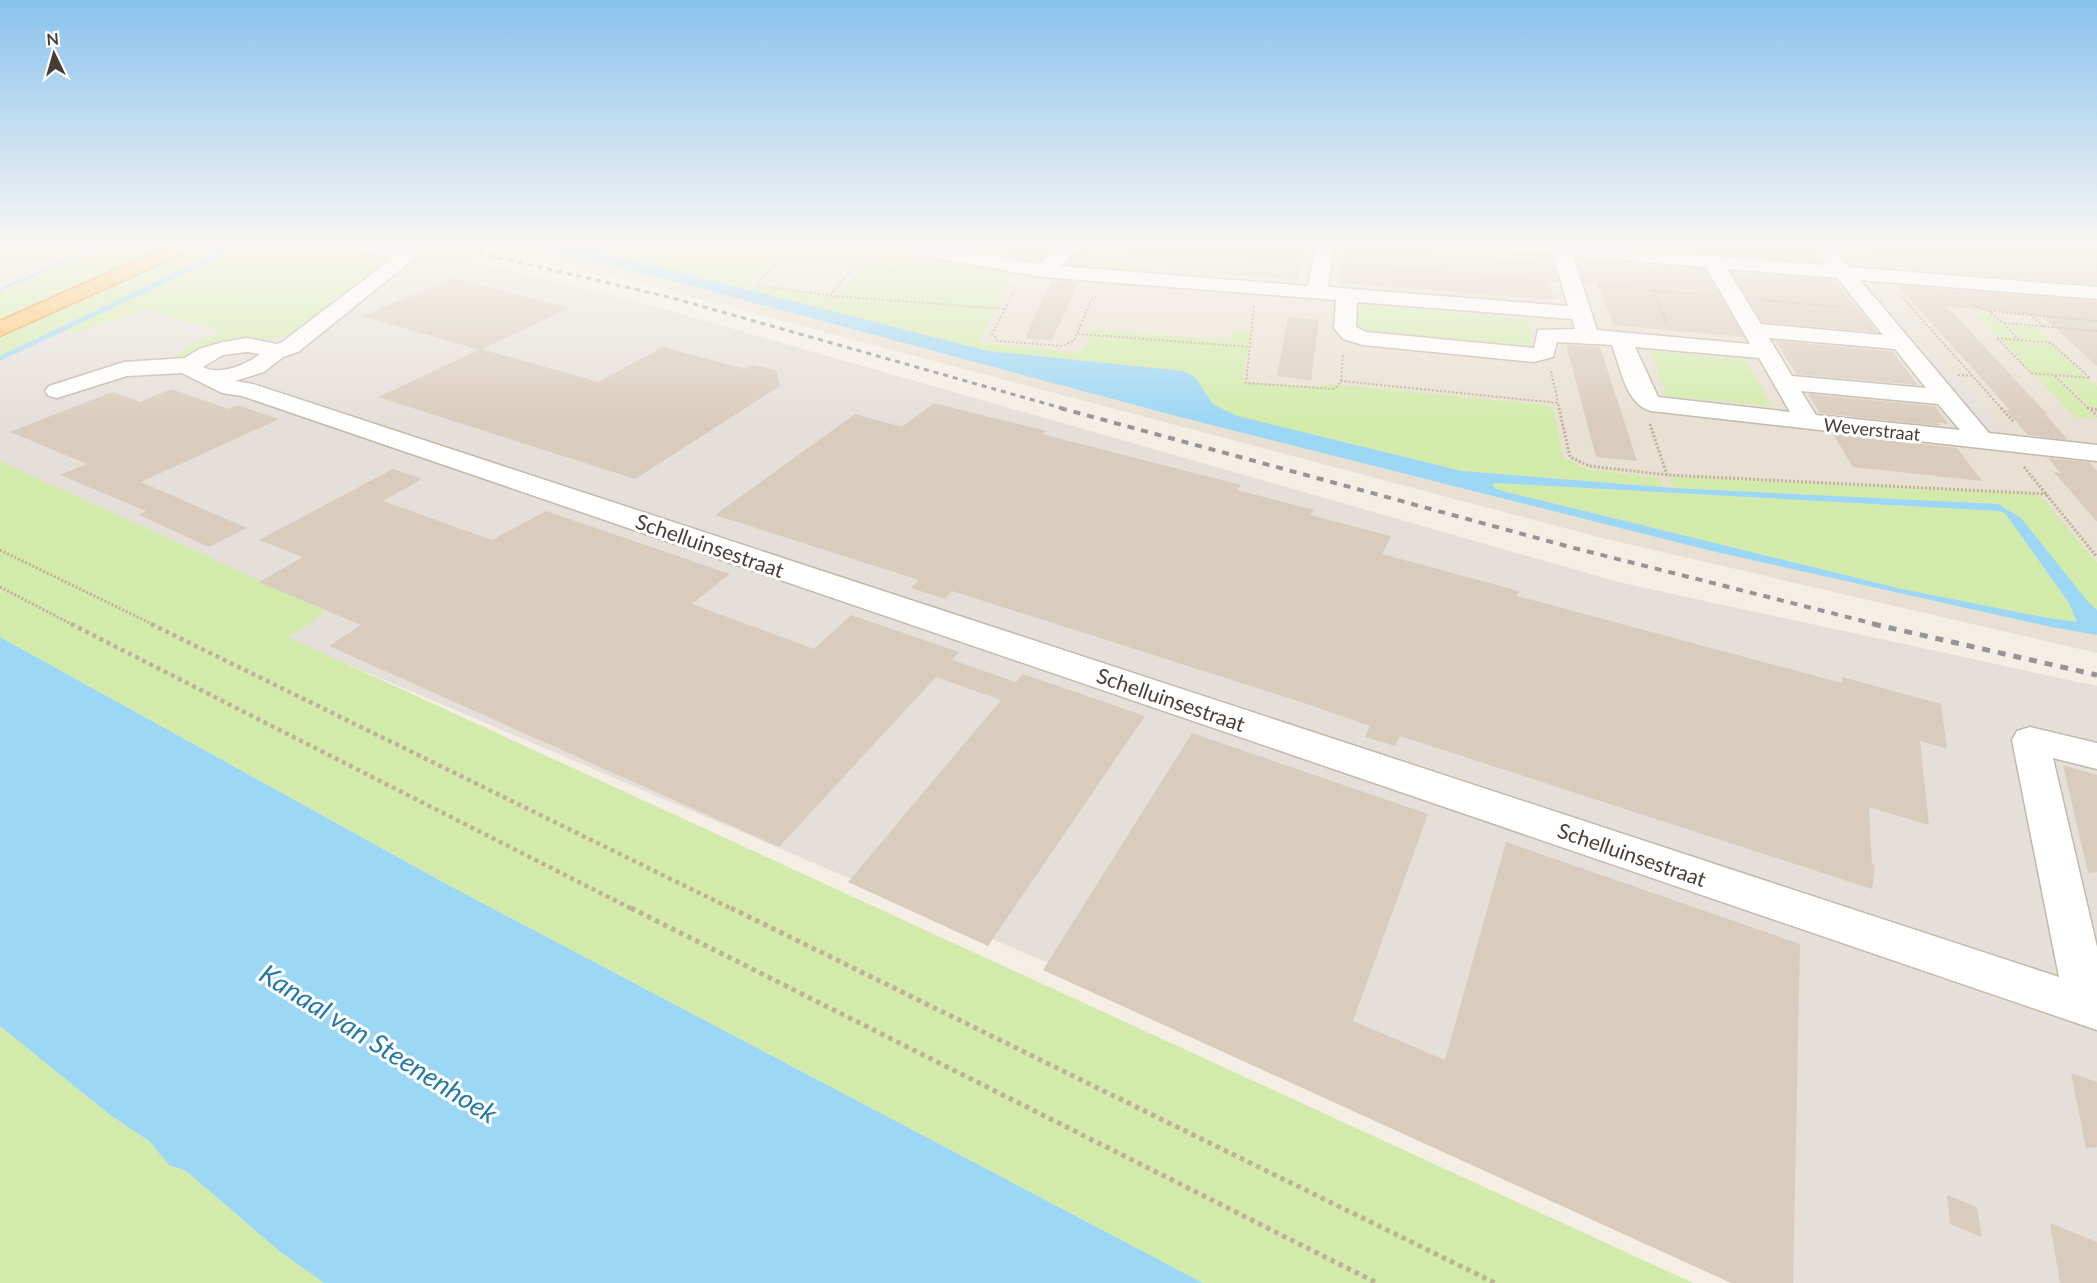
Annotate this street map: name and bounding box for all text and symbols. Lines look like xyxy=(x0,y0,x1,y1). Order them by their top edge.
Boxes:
north arrow xyxy=(24,24,84,84)
text: N xyxy=(46,29,60,49)
street label: Weverstraat xyxy=(1823,413,1922,445)
street label: Schelluinsestraat xyxy=(633,508,788,582)
street label: Schelluinsestraat xyxy=(1094,662,1249,736)
street label: Schelluinsestraat xyxy=(1555,817,1710,891)
water label: Kanaal van Steenenhoek xyxy=(254,956,504,1130)

